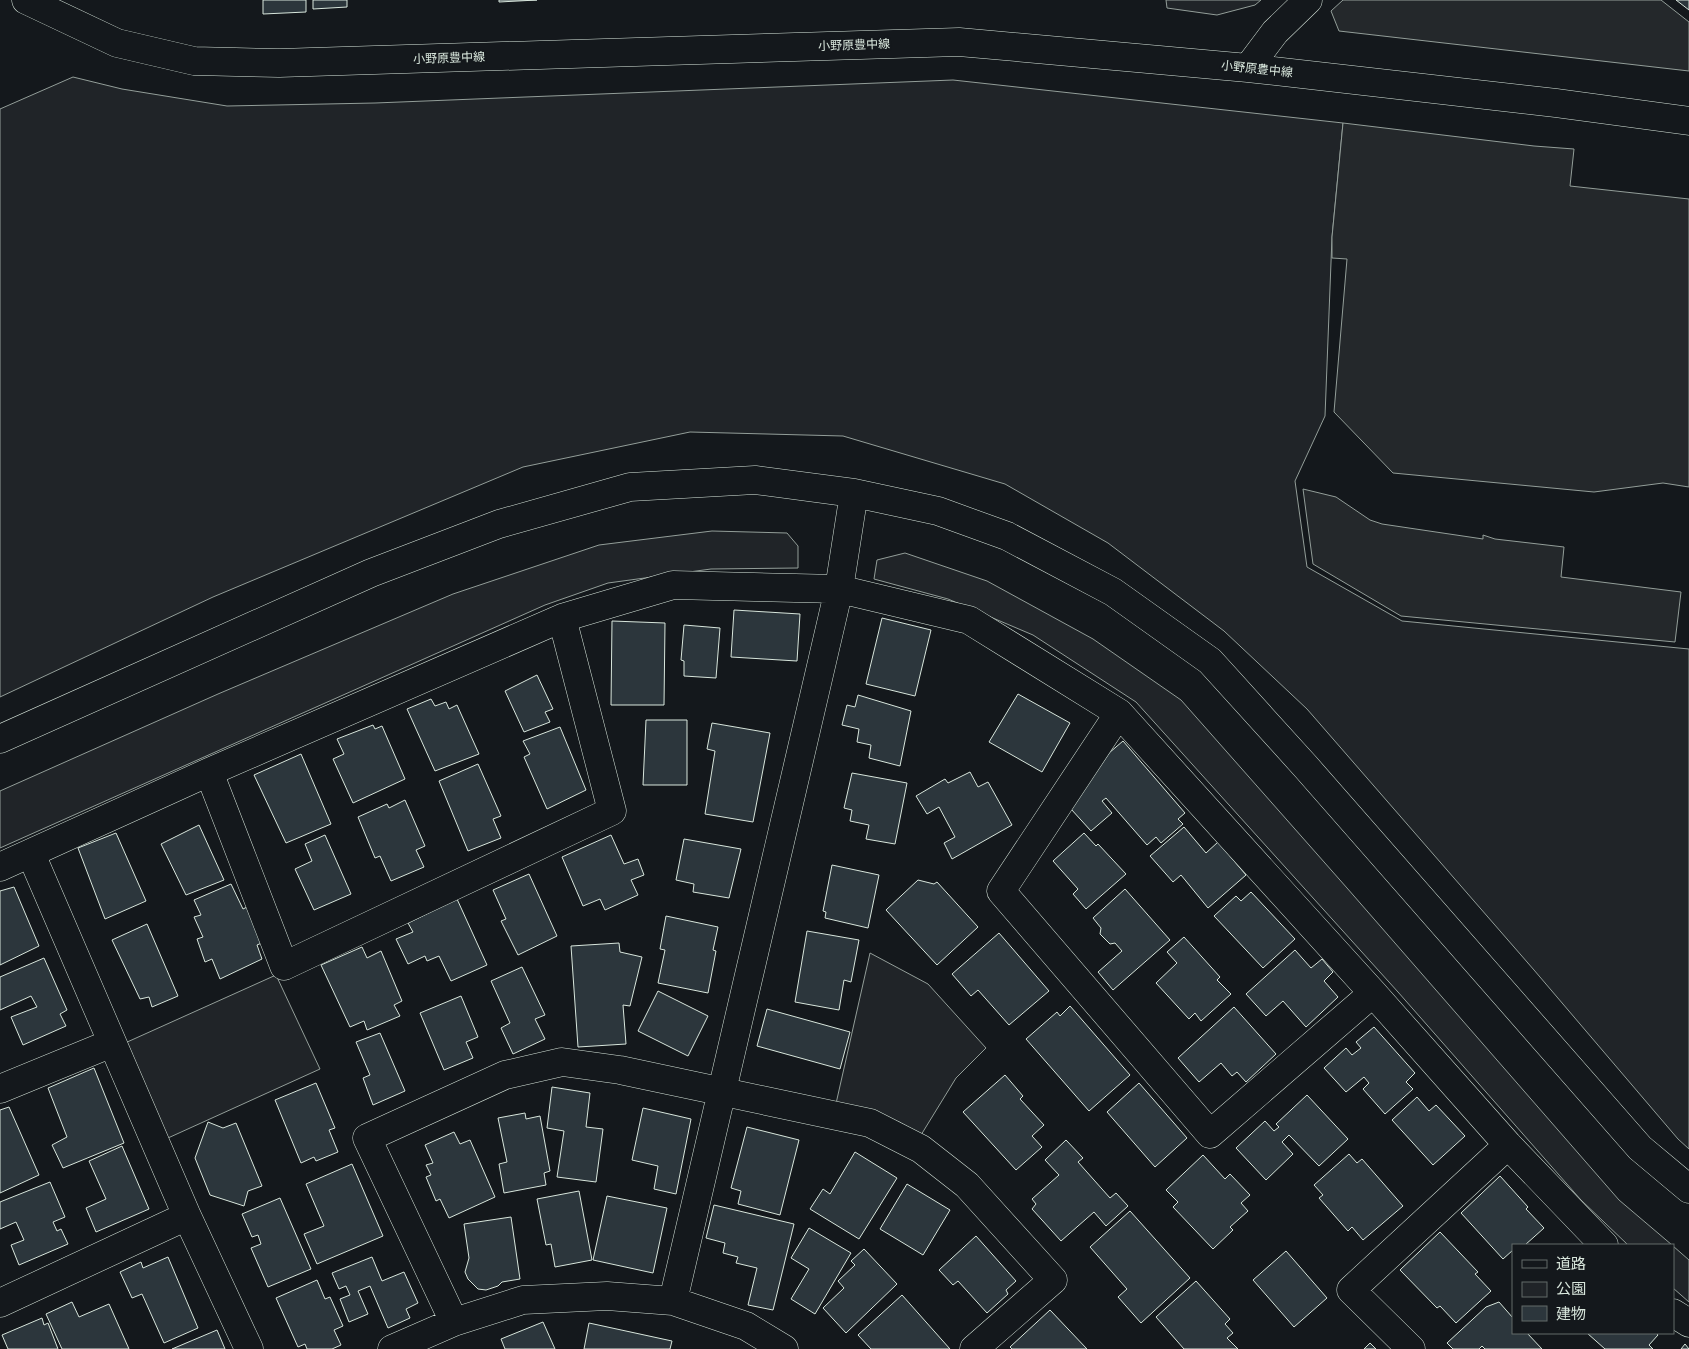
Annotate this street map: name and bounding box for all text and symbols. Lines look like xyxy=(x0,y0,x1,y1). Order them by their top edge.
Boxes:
street label: 小野原豊中線 xyxy=(818,37,890,53)
street label: 小野原豊中線 xyxy=(413,50,485,66)
street label: 小野原豊中線 xyxy=(1220,58,1294,80)
legend xyxy=(1512,1244,1674,1334)
text: 道路 xyxy=(1556,1255,1586,1273)
text: 公園 xyxy=(1556,1280,1586,1298)
text: 建物 xyxy=(1556,1305,1586,1323)

